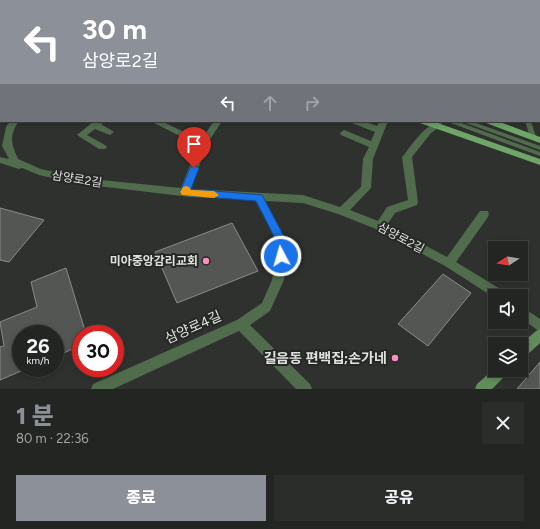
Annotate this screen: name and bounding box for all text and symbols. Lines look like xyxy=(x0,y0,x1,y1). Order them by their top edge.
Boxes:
text: 30 m xyxy=(82,12,147,46)
icon: left xyxy=(16,16,68,68)
text: 삼양로2길 xyxy=(82,50,158,72)
icon: left xyxy=(217,92,239,114)
icon: ahead xyxy=(259,92,281,114)
icon: right xyxy=(301,92,323,114)
pin xyxy=(177,127,211,168)
icon: arrive xyxy=(183,133,205,155)
street label: 삼양로2길 xyxy=(51,168,103,190)
street label: 삼양로2길 xyxy=(375,220,427,256)
position arrow xyxy=(260,235,302,277)
north arrow xyxy=(488,241,528,281)
map controls xyxy=(488,241,528,377)
place label: 미아중앙감리교회 xyxy=(110,254,198,268)
marker: 미아중앙감리교회 xyxy=(201,256,211,266)
button: sound xyxy=(488,289,528,329)
street label: 삼양로4길 xyxy=(162,307,224,347)
speed limit sign: 30 xyxy=(72,325,124,377)
text: 26 xyxy=(26,334,50,358)
button: layers xyxy=(488,337,528,377)
place label: 길음동 편백집;손가네 xyxy=(263,350,387,367)
marker: 길음동 편백집;손가네 xyxy=(390,353,400,363)
text: km/h xyxy=(27,354,49,367)
text: 1 분 xyxy=(16,401,54,430)
button: close xyxy=(482,402,524,444)
text: 80 m · 22:36 xyxy=(16,431,89,446)
button: 종료 xyxy=(16,475,266,521)
button: 공유 xyxy=(274,475,524,521)

